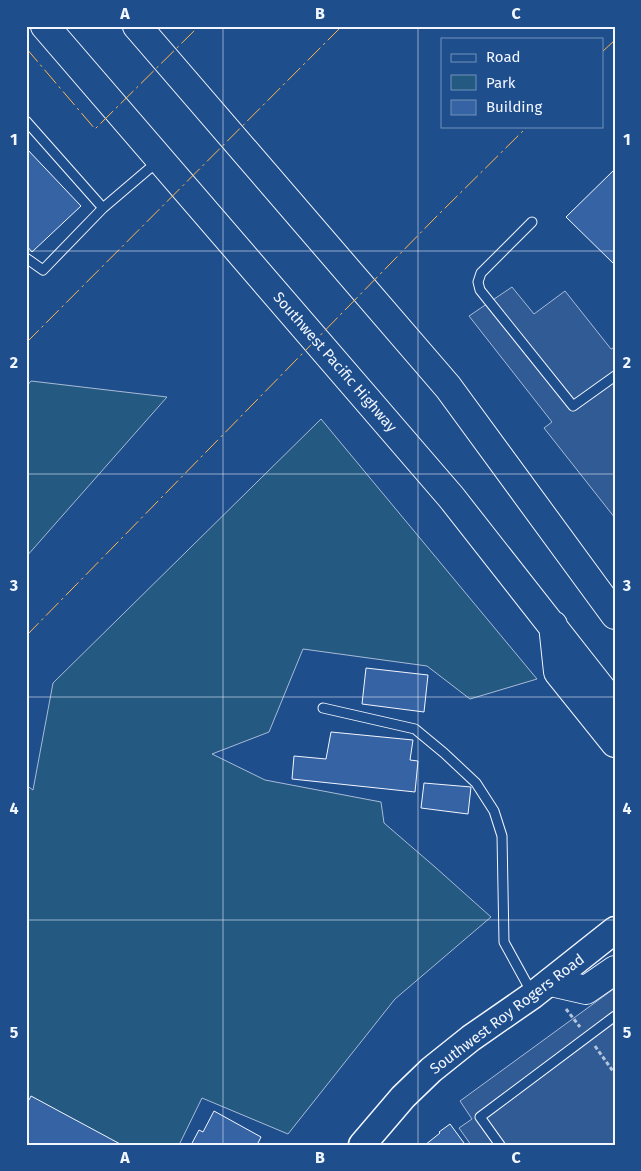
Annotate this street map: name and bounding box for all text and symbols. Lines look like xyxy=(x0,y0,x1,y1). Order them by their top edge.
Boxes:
text: A xyxy=(119,4,130,23)
text: B xyxy=(315,4,325,23)
text: C xyxy=(511,4,521,23)
legend xyxy=(441,38,604,128)
text: Road xyxy=(486,48,521,66)
text: Park xyxy=(486,74,516,92)
text: Building xyxy=(486,98,542,116)
text: 1 xyxy=(10,130,18,149)
text: 1 xyxy=(623,130,631,149)
street label: Southwest Pacific Highway xyxy=(269,288,401,436)
text: 2 xyxy=(10,353,18,372)
text: 2 xyxy=(623,353,631,372)
text: 3 xyxy=(9,576,18,595)
text: 3 xyxy=(622,576,631,595)
text: 4 xyxy=(9,799,19,818)
text: 4 xyxy=(622,799,632,818)
street label: Southwest Roy Rogers Road xyxy=(426,950,588,1078)
text: 5 xyxy=(10,1023,19,1042)
text: 5 xyxy=(623,1023,632,1042)
text: A xyxy=(119,1148,130,1167)
text: B xyxy=(315,1148,325,1167)
text: C xyxy=(511,1148,521,1167)

